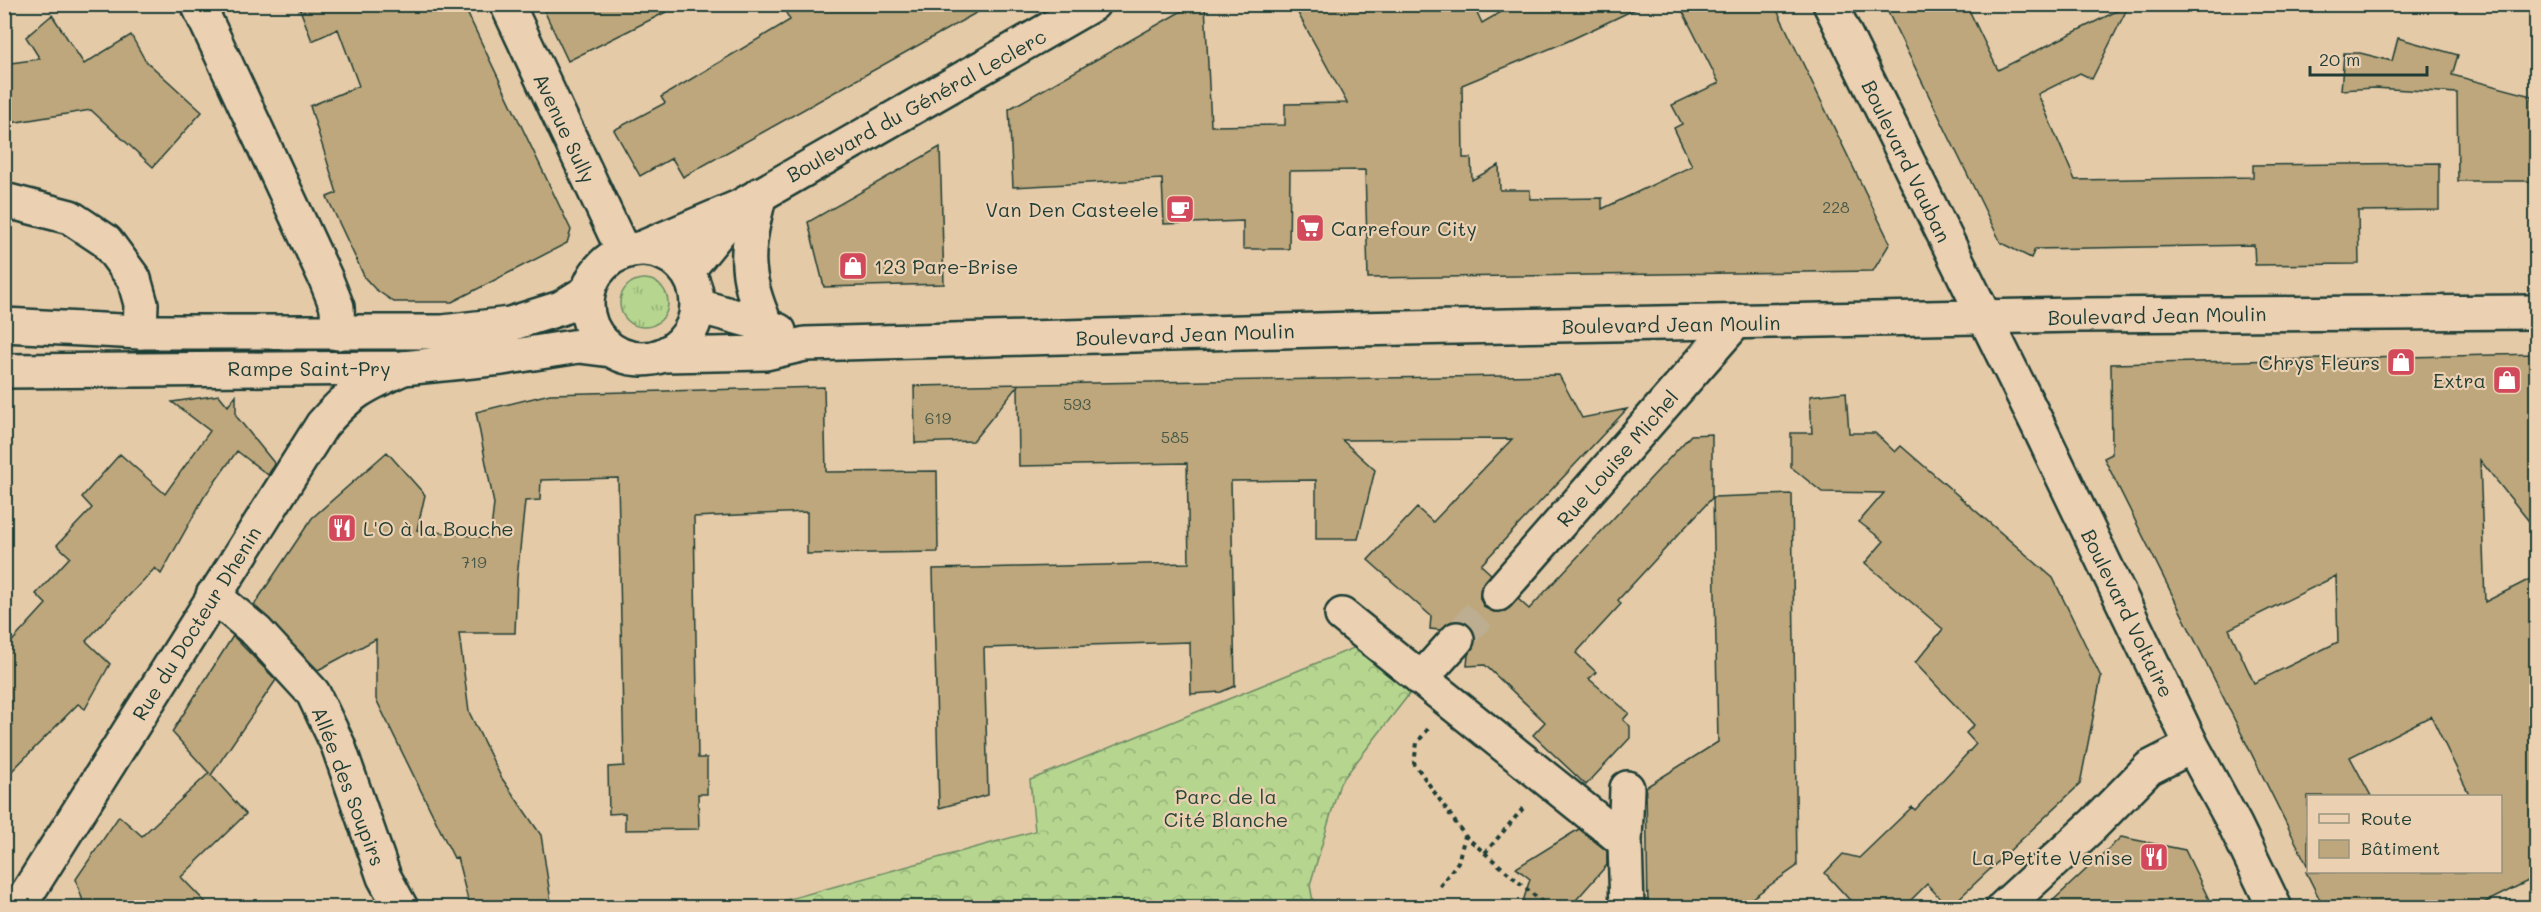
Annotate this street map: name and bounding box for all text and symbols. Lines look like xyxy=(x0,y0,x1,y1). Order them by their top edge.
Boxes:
street label: Boulevard du Général Leclerc xyxy=(781,23,1051,187)
scale bar xyxy=(2310,39,2427,77)
text: 20 m xyxy=(2319,47,2360,71)
street label: Avenue Sully xyxy=(528,69,602,187)
street label: Boulevard Vauban xyxy=(1856,76,1958,246)
cafe icon: Van Den Casteele xyxy=(1164,193,1196,225)
place label: Van Den Casteele xyxy=(985,196,1159,222)
house number: 228 xyxy=(1822,196,1850,217)
supermarket icon: Carrefour City xyxy=(1294,212,1326,244)
place label: Carrefour City xyxy=(1331,215,1477,241)
shop icon: 123 Pare-Brise xyxy=(837,250,869,282)
place label: 123 Pare-Brise xyxy=(874,253,1018,279)
street label: Boulevard Jean Moulin xyxy=(2047,300,2267,330)
street label: Boulevard Jean Moulin xyxy=(1561,309,1781,339)
street label: Boulevard Jean Moulin xyxy=(1075,317,1295,351)
shop icon: Chrys Fleurs xyxy=(2385,346,2417,378)
place label: Chrys Fleurs xyxy=(2259,349,2380,375)
street label: Rampe Saint-Pry xyxy=(227,355,391,381)
shop icon: Extra xyxy=(2491,364,2523,396)
place label: Extra xyxy=(2433,367,2486,393)
street label: Rue Louise Michel xyxy=(1550,384,1684,532)
house number: 593 xyxy=(1063,393,1091,414)
house number: 619 xyxy=(925,407,951,428)
house number: 585 xyxy=(1161,426,1189,447)
restaurant icon: L'O à la Bouche xyxy=(326,512,358,544)
place label: L'O à la Bouche xyxy=(363,515,514,541)
street label: Rue du Docteur Dhenin xyxy=(126,521,266,725)
street label: Boulevard Voltaire xyxy=(2076,524,2180,702)
house number: 719 xyxy=(461,551,487,572)
street label: Allée des Soupirs xyxy=(307,703,391,869)
park label: Parc de la Cité Blanche xyxy=(1164,783,1288,832)
legend xyxy=(2307,795,2502,873)
text: Route xyxy=(2361,806,2412,830)
text: Bâtiment xyxy=(2361,836,2440,860)
restaurant icon: La Petite Venise xyxy=(2138,841,2170,873)
place label: La Petite Venise xyxy=(1972,844,2133,870)

